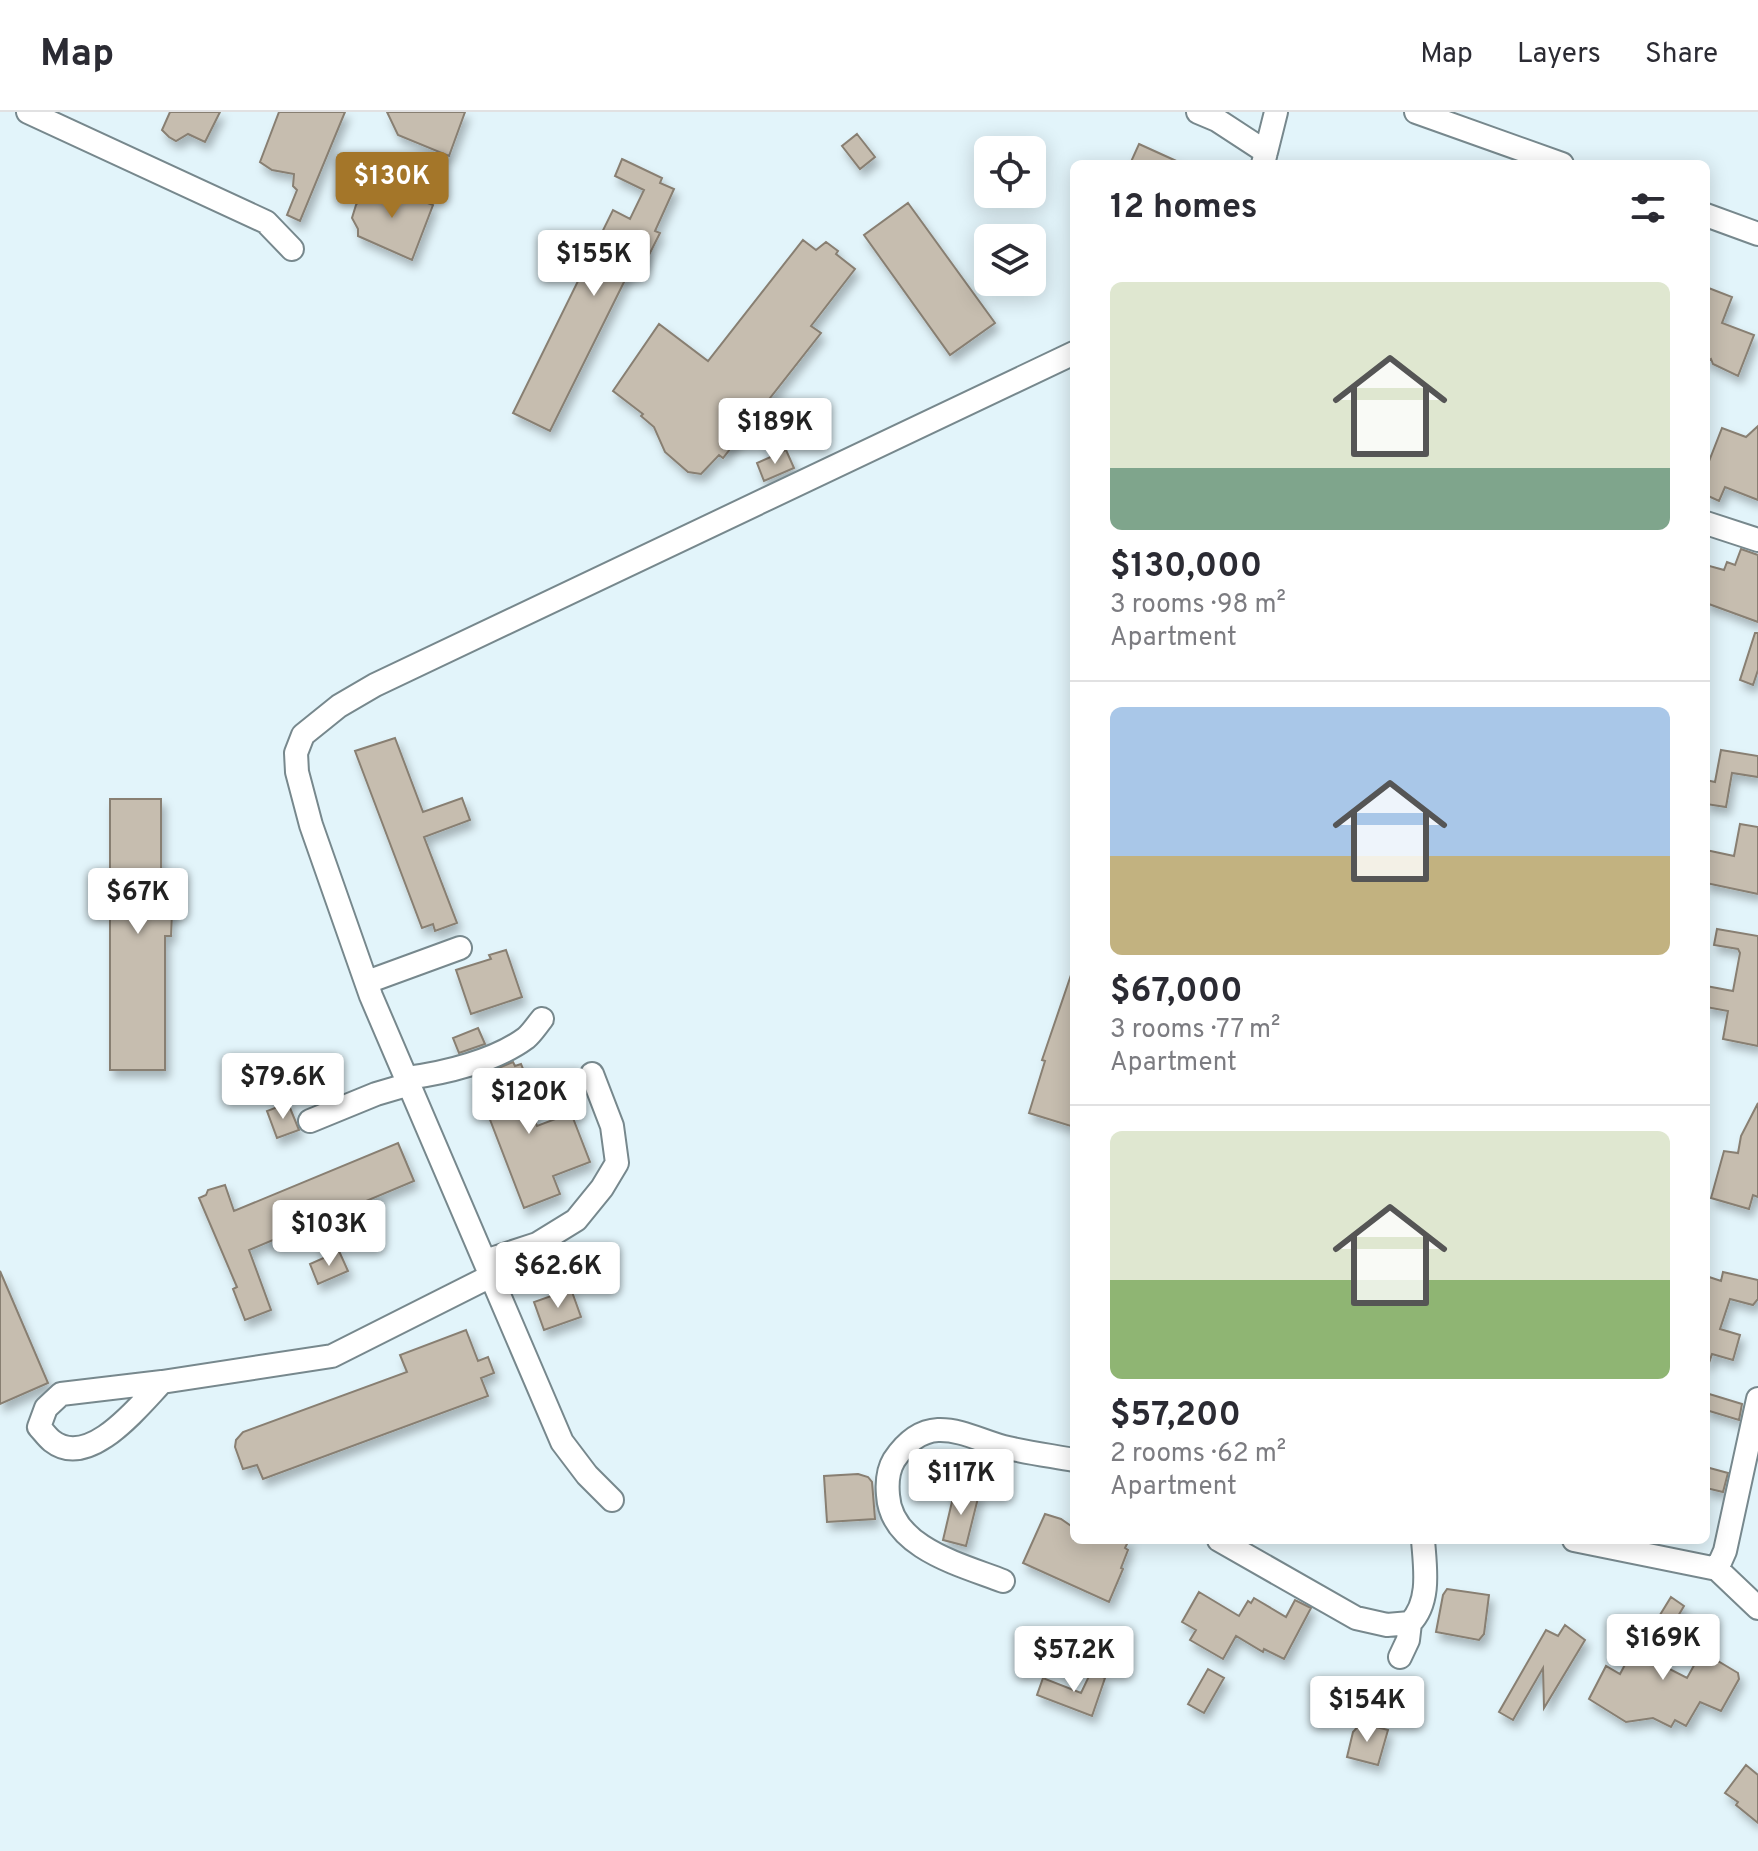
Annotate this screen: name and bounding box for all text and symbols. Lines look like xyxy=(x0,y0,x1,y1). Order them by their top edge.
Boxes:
text: Map xyxy=(40,31,114,80)
text: Map xyxy=(1420,37,1473,73)
text: Layers xyxy=(1517,37,1601,73)
text: Share xyxy=(1645,37,1718,73)
map controls xyxy=(974,136,1046,296)
button: locate xyxy=(974,136,1046,208)
pin: $130K xyxy=(336,152,448,220)
text: $130K xyxy=(354,161,430,194)
icon: filters xyxy=(1626,186,1670,230)
text: 12 homes xyxy=(1110,187,1257,230)
button: layers xyxy=(974,224,1046,296)
pin: $155K xyxy=(538,230,650,298)
text: $155K xyxy=(556,239,632,272)
icon: home xyxy=(1318,334,1462,478)
pin: $189K xyxy=(719,398,831,466)
text: $189K xyxy=(737,407,813,440)
text: $130,000 xyxy=(1110,546,1262,589)
text: 3 rooms · 98 m² xyxy=(1110,589,1286,622)
text: Apartment xyxy=(1110,622,1237,655)
icon: home xyxy=(1318,759,1462,903)
pin: $67K xyxy=(91,868,185,936)
text: $67K xyxy=(106,877,170,910)
text: $67,000 xyxy=(1110,971,1243,1014)
text: 3 rooms · 77 m² xyxy=(1110,1014,1280,1047)
text: Apartment xyxy=(1110,1047,1237,1080)
pin: $79.6K xyxy=(218,1053,348,1121)
text: $79.6K xyxy=(240,1062,326,1095)
pin: $120K xyxy=(473,1068,585,1136)
text: $120K xyxy=(490,1077,568,1110)
icon: home xyxy=(1318,1183,1462,1327)
pin: $103K xyxy=(273,1200,385,1268)
text: $103K xyxy=(290,1209,368,1242)
pin: $62.6K xyxy=(493,1242,623,1310)
text: $62.6K xyxy=(514,1251,602,1284)
text: $57,200 xyxy=(1110,1395,1241,1438)
text: 2 rooms · 62 m² xyxy=(1110,1438,1286,1471)
pin: $117K xyxy=(905,1449,1017,1517)
text: $117K xyxy=(927,1458,995,1491)
text: Apartment xyxy=(1110,1471,1237,1504)
pin: $169K xyxy=(1607,1614,1719,1682)
text: $169K xyxy=(1625,1623,1701,1656)
pin: $57.2K xyxy=(1009,1626,1139,1694)
text: $57.2K xyxy=(1033,1635,1115,1668)
pin: $154K xyxy=(1311,1676,1423,1744)
text: $154K xyxy=(1328,1685,1406,1718)

